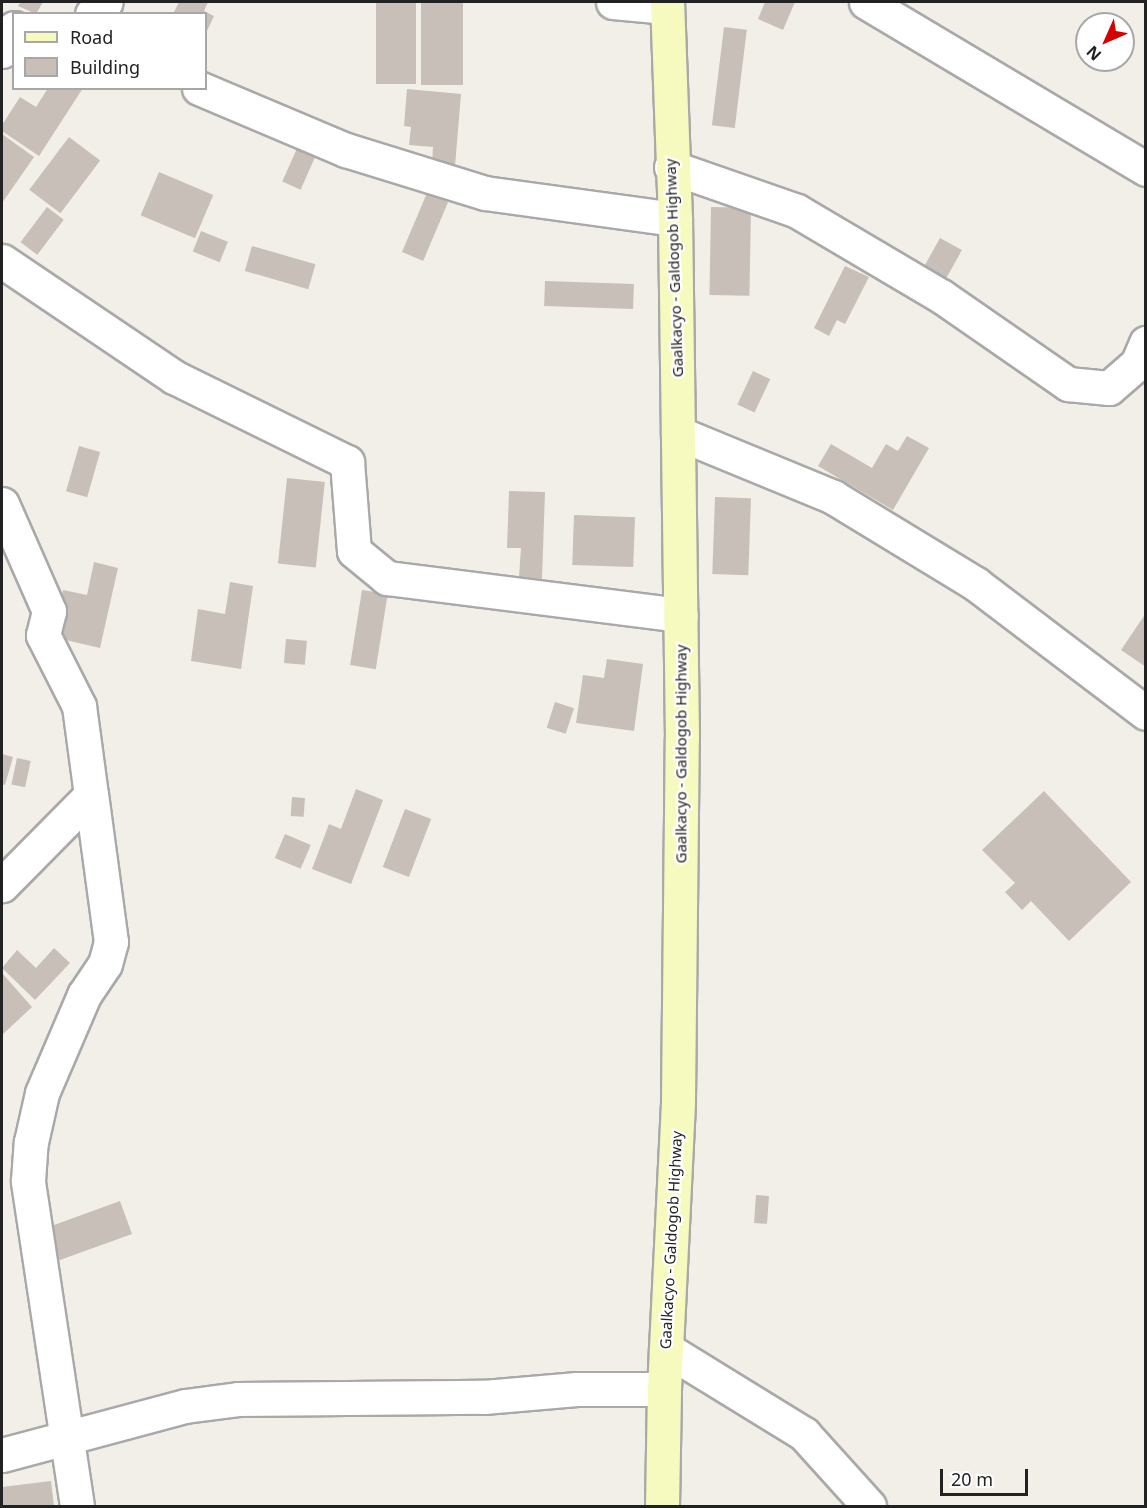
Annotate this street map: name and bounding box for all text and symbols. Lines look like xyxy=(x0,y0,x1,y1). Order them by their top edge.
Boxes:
legend xyxy=(12,12,207,90)
north arrow xyxy=(1075,12,1135,72)
text: Road xyxy=(70,25,113,49)
text: N xyxy=(1081,41,1106,66)
text: Building xyxy=(70,55,140,79)
street label: Gaalkacyo - Galdogob Highway xyxy=(661,158,687,378)
street label: Gaalkacyo - Galdogob Highway xyxy=(672,645,690,863)
street label: Gaalkacyo - Galdogob Highway xyxy=(656,1130,686,1350)
scale bar xyxy=(943,1457,1032,1495)
text: 20 m xyxy=(951,1467,993,1491)

